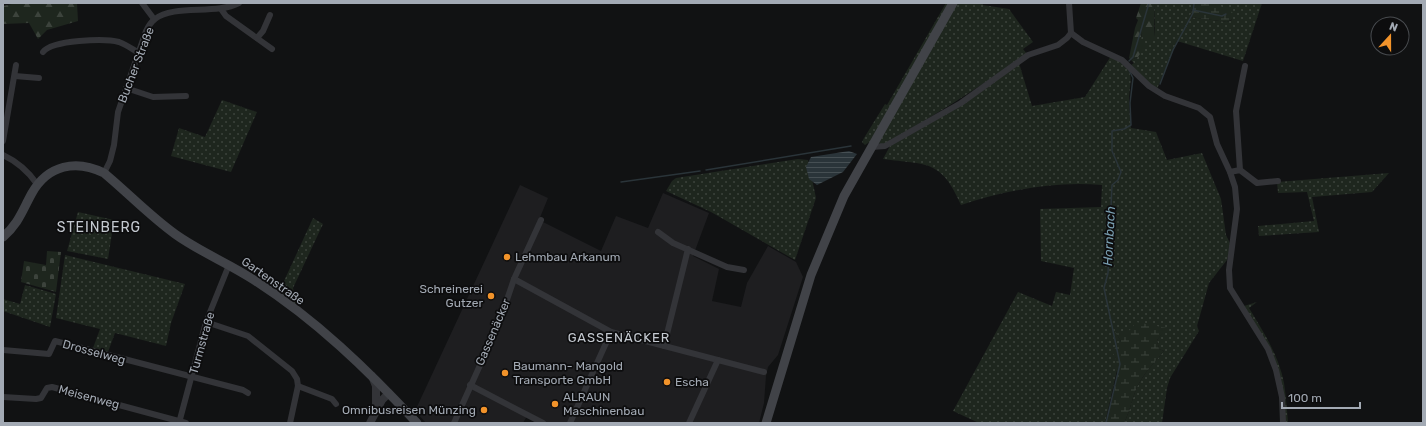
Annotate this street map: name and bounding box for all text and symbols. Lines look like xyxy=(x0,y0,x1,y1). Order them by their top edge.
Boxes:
north arrow xyxy=(1370,16,1410,56)
text: N xyxy=(1387,20,1400,35)
street label: Bucher Straße xyxy=(115,25,157,105)
water label: Hornbach xyxy=(1100,206,1118,266)
district label: STEINBERG xyxy=(57,219,141,236)
place label: Lehmbau Arkanum xyxy=(515,250,620,264)
marker: Lehmbau Arkanum xyxy=(502,252,512,262)
street label: Gartenstraße xyxy=(239,254,307,308)
place label: Schreinerei Gutzer xyxy=(419,282,483,310)
marker: Schreinerei Gutzer xyxy=(486,291,496,301)
street label: Gassenäcker xyxy=(473,296,514,368)
street label: Turmstraße xyxy=(186,310,218,376)
district label: GASSENÄCKER xyxy=(568,330,670,345)
street label: Drosselweg xyxy=(61,337,127,367)
place label: Baumann- Mangold Transporte GmbH xyxy=(513,359,623,387)
marker: Baumann- Mangold Transporte GmbH xyxy=(500,368,510,378)
place label: Escha xyxy=(675,375,709,389)
marker: Escha xyxy=(662,377,672,387)
street label: Meisenweg xyxy=(57,382,121,412)
scale bar xyxy=(1282,384,1360,410)
place label: ALRAUN Maschinenbau xyxy=(563,390,644,418)
text: 100 m xyxy=(1288,391,1322,405)
marker: ALRAUN Maschinenbau xyxy=(550,399,560,409)
place label: Omnibusreisen Münzing xyxy=(342,403,476,417)
marker: Omnibusreisen Münzing xyxy=(479,405,489,415)

